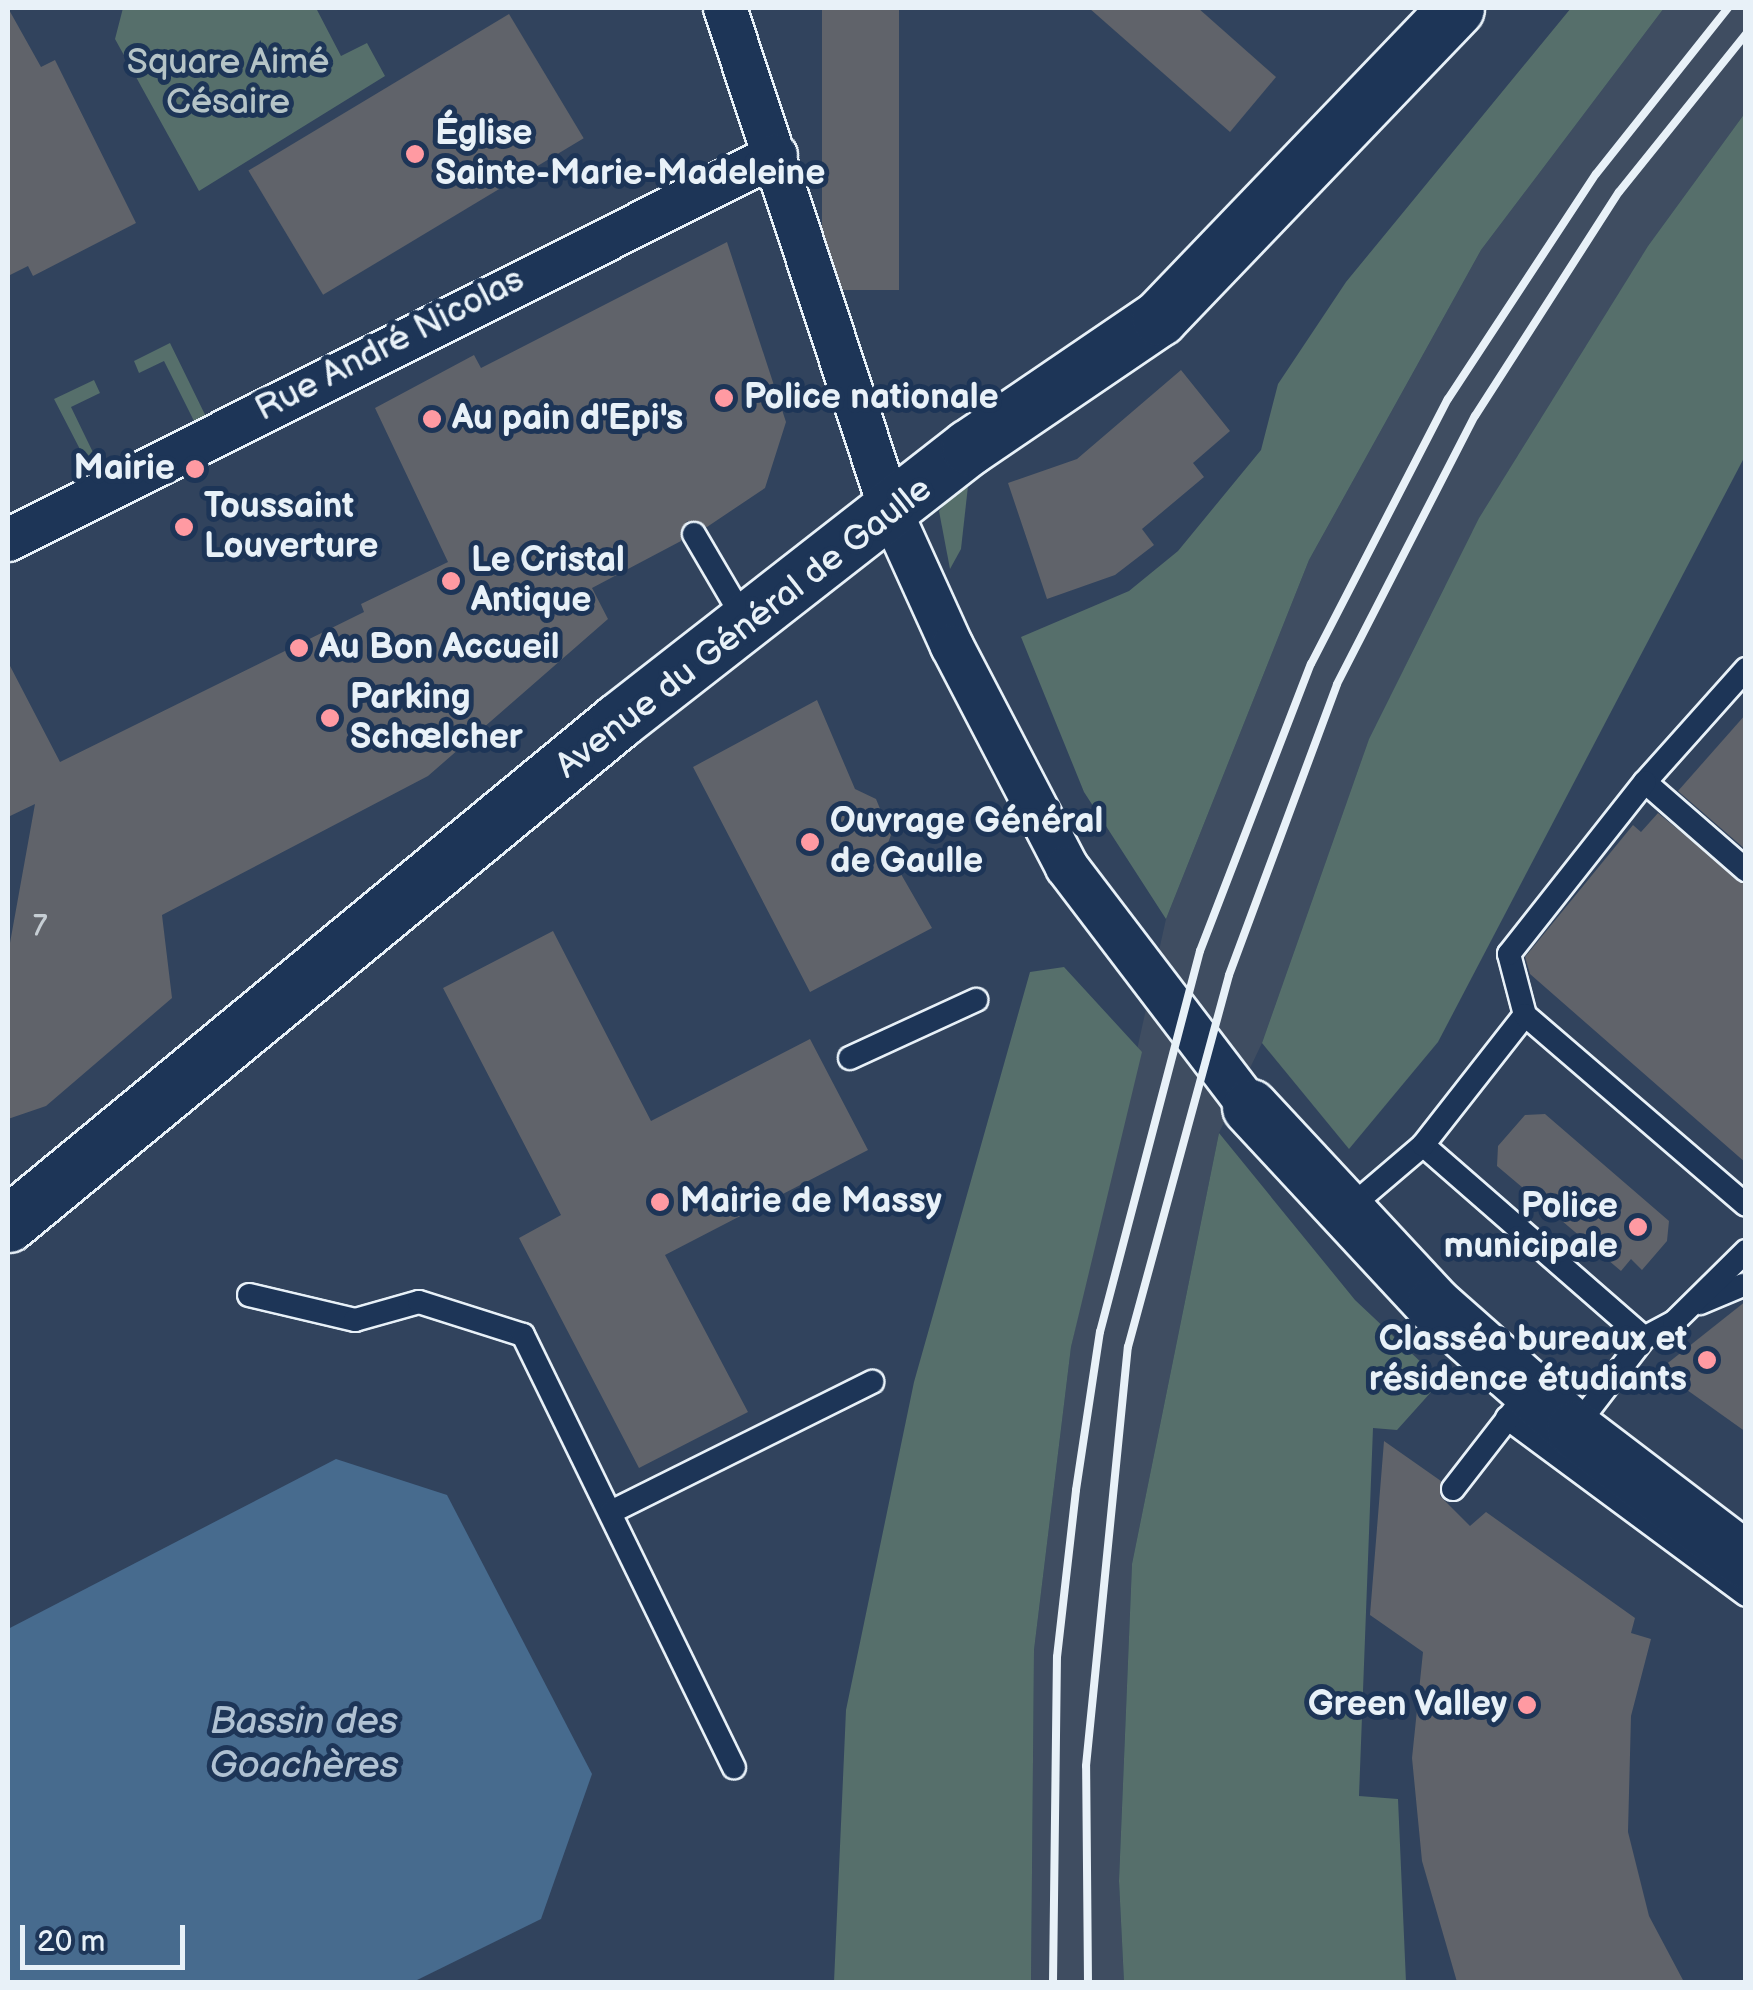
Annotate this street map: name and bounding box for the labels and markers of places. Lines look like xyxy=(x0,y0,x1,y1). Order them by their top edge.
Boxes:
place label: Église Sainte-Marie-Madeleine xyxy=(435,113,825,195)
marker: Église Sainte-Marie-Madeleine xyxy=(404,143,426,165)
place label: Police nationale xyxy=(744,377,999,419)
marker: Police nationale xyxy=(713,387,735,409)
place label: Au pain d'Epi's xyxy=(452,398,683,440)
marker: Au pain d'Epi's xyxy=(421,408,443,430)
place label: Mairie xyxy=(74,448,175,490)
marker: Mairie xyxy=(184,458,206,480)
place label: Toussaint Louverture xyxy=(204,486,378,568)
marker: Toussaint Louverture xyxy=(173,516,195,538)
place label: Le Cristal Antique xyxy=(471,540,625,622)
marker: Le Cristal Antique xyxy=(440,570,462,592)
place label: Au Bon Accueil xyxy=(319,627,559,669)
marker: Au Bon Accueil xyxy=(288,637,310,659)
place label: Parking Schœlcher xyxy=(350,677,523,759)
marker: Parking Schœlcher xyxy=(319,707,341,729)
place label: Ouvrage Général de Gaulle xyxy=(830,801,1103,883)
marker: Ouvrage Général de Gaulle xyxy=(799,831,821,853)
place label: Mairie de Massy xyxy=(680,1181,942,1223)
place label: Police municipale xyxy=(1444,1186,1618,1268)
marker: Mairie de Massy xyxy=(649,1191,671,1213)
marker: Police municipale xyxy=(1627,1216,1649,1238)
place label: Classéa bureaux et résidence étudiants xyxy=(1369,1319,1687,1401)
marker: Classéa bureaux et résidence étudiants xyxy=(1696,1349,1718,1371)
place label: Green Valley xyxy=(1306,1684,1507,1726)
marker: Green Valley xyxy=(1516,1694,1538,1716)

